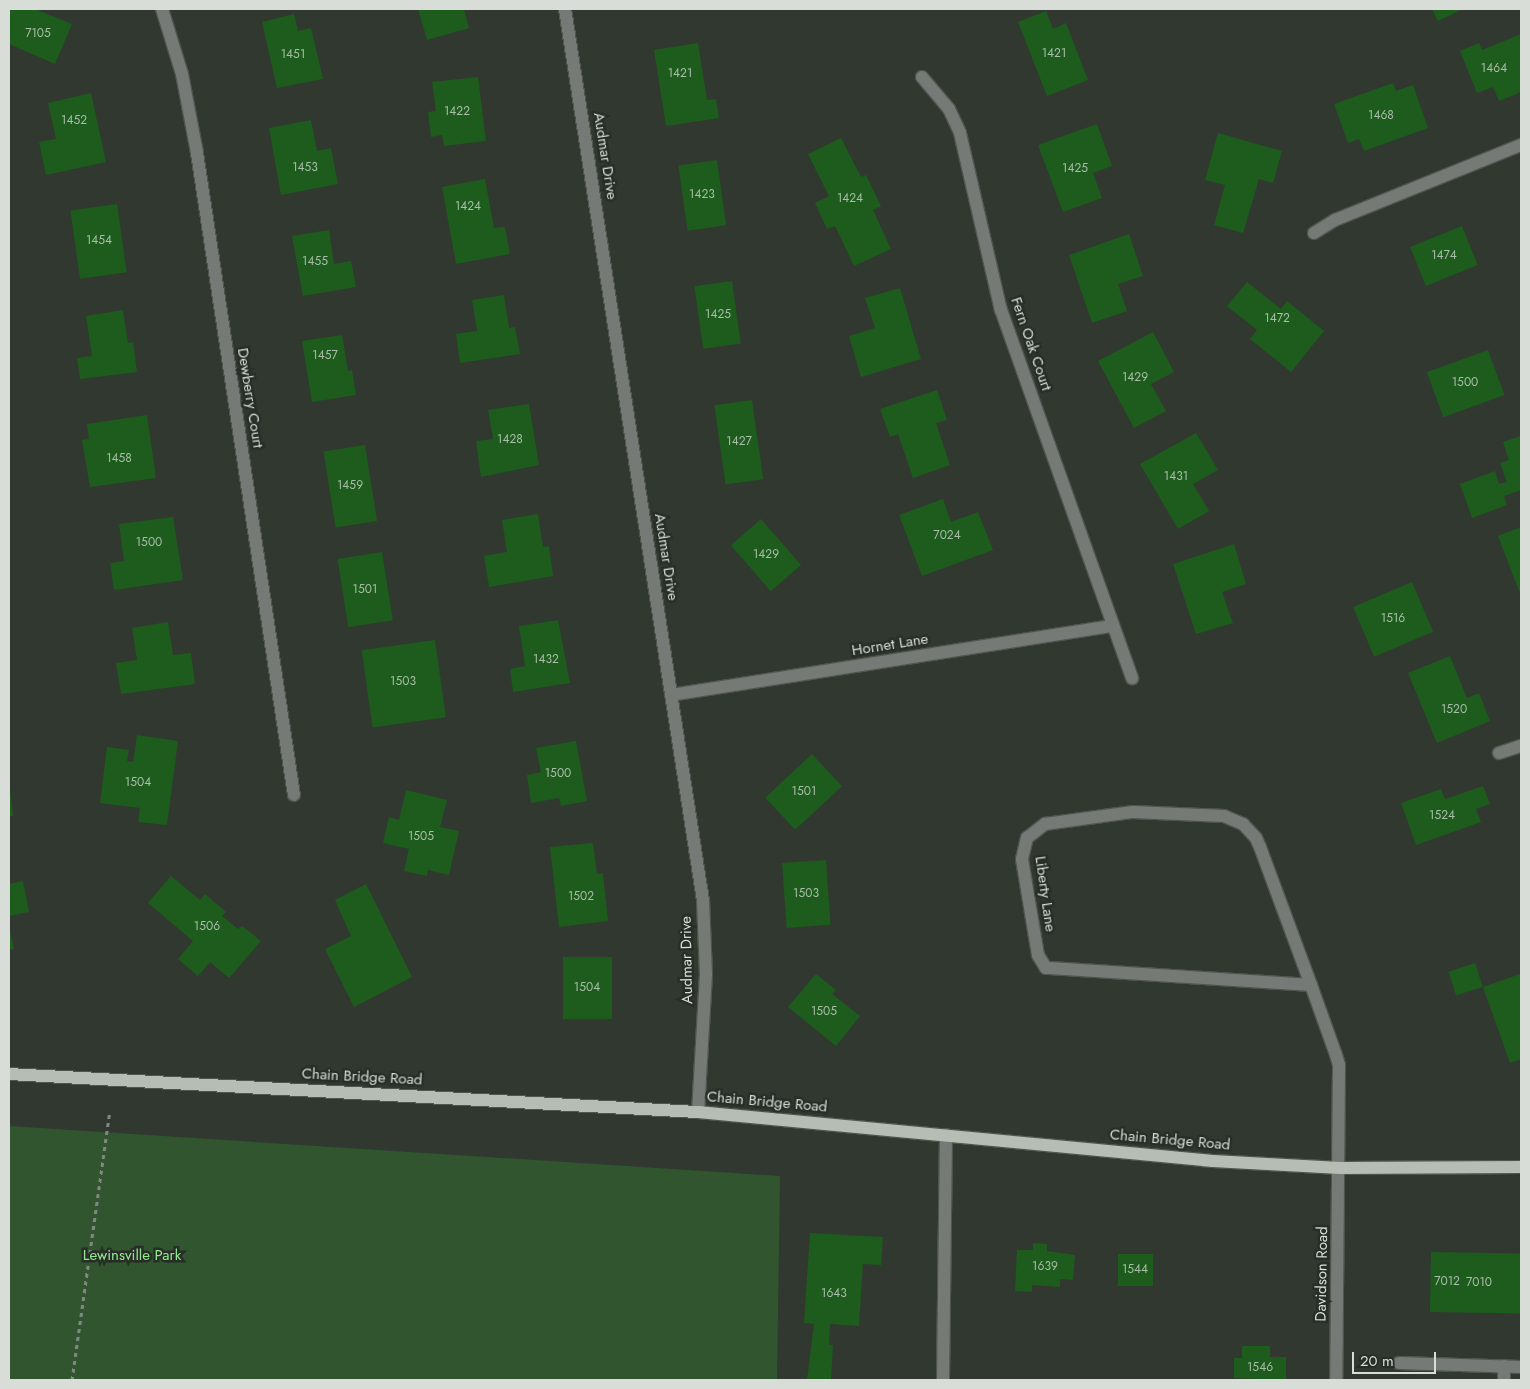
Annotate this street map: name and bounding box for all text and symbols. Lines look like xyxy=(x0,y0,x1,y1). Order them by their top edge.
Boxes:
house number: 7105 xyxy=(25,27,51,41)
house number: 1421 xyxy=(1042,47,1066,61)
house number: 1451 xyxy=(281,48,305,62)
house number: 1464 xyxy=(1481,62,1507,76)
house number: 1421 xyxy=(668,67,692,81)
house number: 1422 xyxy=(444,105,470,119)
house number: 1468 xyxy=(1368,109,1394,123)
street label: Audmar Drive xyxy=(589,111,621,201)
house number: 1452 xyxy=(61,114,87,128)
house number: 1453 xyxy=(292,161,318,175)
house number: 1425 xyxy=(1062,162,1088,176)
house number: 1423 xyxy=(689,188,715,202)
house number: 1424 xyxy=(837,192,863,206)
house number: 1424 xyxy=(455,200,481,214)
house number: 1454 xyxy=(86,234,112,248)
house number: 1474 xyxy=(1431,249,1457,263)
house number: 1455 xyxy=(302,255,328,269)
street label: Fern Oak Court xyxy=(1007,295,1055,393)
house number: 1425 xyxy=(705,308,731,322)
house number: 1472 xyxy=(1264,312,1290,326)
street label: Dewberry Court xyxy=(233,347,267,449)
house number: 1457 xyxy=(312,349,338,363)
house number: 1429 xyxy=(1122,371,1148,385)
house number: 1500 xyxy=(1452,376,1478,390)
house number: 1428 xyxy=(497,433,523,447)
house number: 1427 xyxy=(726,435,752,449)
house number: 1458 xyxy=(106,452,132,466)
house number: 1431 xyxy=(1164,470,1188,484)
house number: 1459 xyxy=(337,479,363,493)
street label: Audmar Drive xyxy=(650,512,682,602)
house number: 7024 xyxy=(933,529,961,543)
house number: 1500 xyxy=(136,536,162,550)
house number: 1429 xyxy=(753,548,779,562)
house number: 1501 xyxy=(353,583,377,597)
house number: 1516 xyxy=(1381,612,1405,626)
street label: Hornet Lane xyxy=(850,630,930,660)
house number: 1432 xyxy=(533,653,559,667)
house number: 1503 xyxy=(390,675,416,689)
house number: 1520 xyxy=(1441,703,1467,717)
house number: 1500 xyxy=(545,767,571,781)
house number: 1504 xyxy=(125,776,151,790)
house number: 1501 xyxy=(792,785,816,799)
house number: 1524 xyxy=(1429,809,1455,823)
house number: 1505 xyxy=(408,830,434,844)
street label: Liberty Lane xyxy=(1031,855,1059,933)
house number: 1503 xyxy=(793,887,819,901)
house number: 1502 xyxy=(568,890,594,904)
street label: Audmar Drive xyxy=(677,916,697,1004)
house number: 1506 xyxy=(194,920,220,934)
house number: 1504 xyxy=(574,981,600,995)
house number: 1505 xyxy=(811,1005,837,1019)
street label: Chain Bridge Road xyxy=(301,1065,423,1089)
street label: Chain Bridge Road xyxy=(706,1088,828,1116)
street label: Chain Bridge Road xyxy=(1109,1126,1231,1154)
street label: Davidson Road xyxy=(1312,1226,1332,1322)
park label: Lewinsville Park xyxy=(83,1247,181,1265)
house number: 1639 xyxy=(1032,1260,1058,1274)
house number: 1544 xyxy=(1122,1263,1148,1277)
house number: 7012 xyxy=(1434,1275,1460,1289)
house number: 7010 xyxy=(1466,1276,1492,1290)
house number: 1643 xyxy=(821,1287,847,1301)
scale bar xyxy=(1355,1342,1439,1374)
text: 20 m xyxy=(1360,1350,1394,1372)
house number: 1546 xyxy=(1247,1361,1273,1375)

